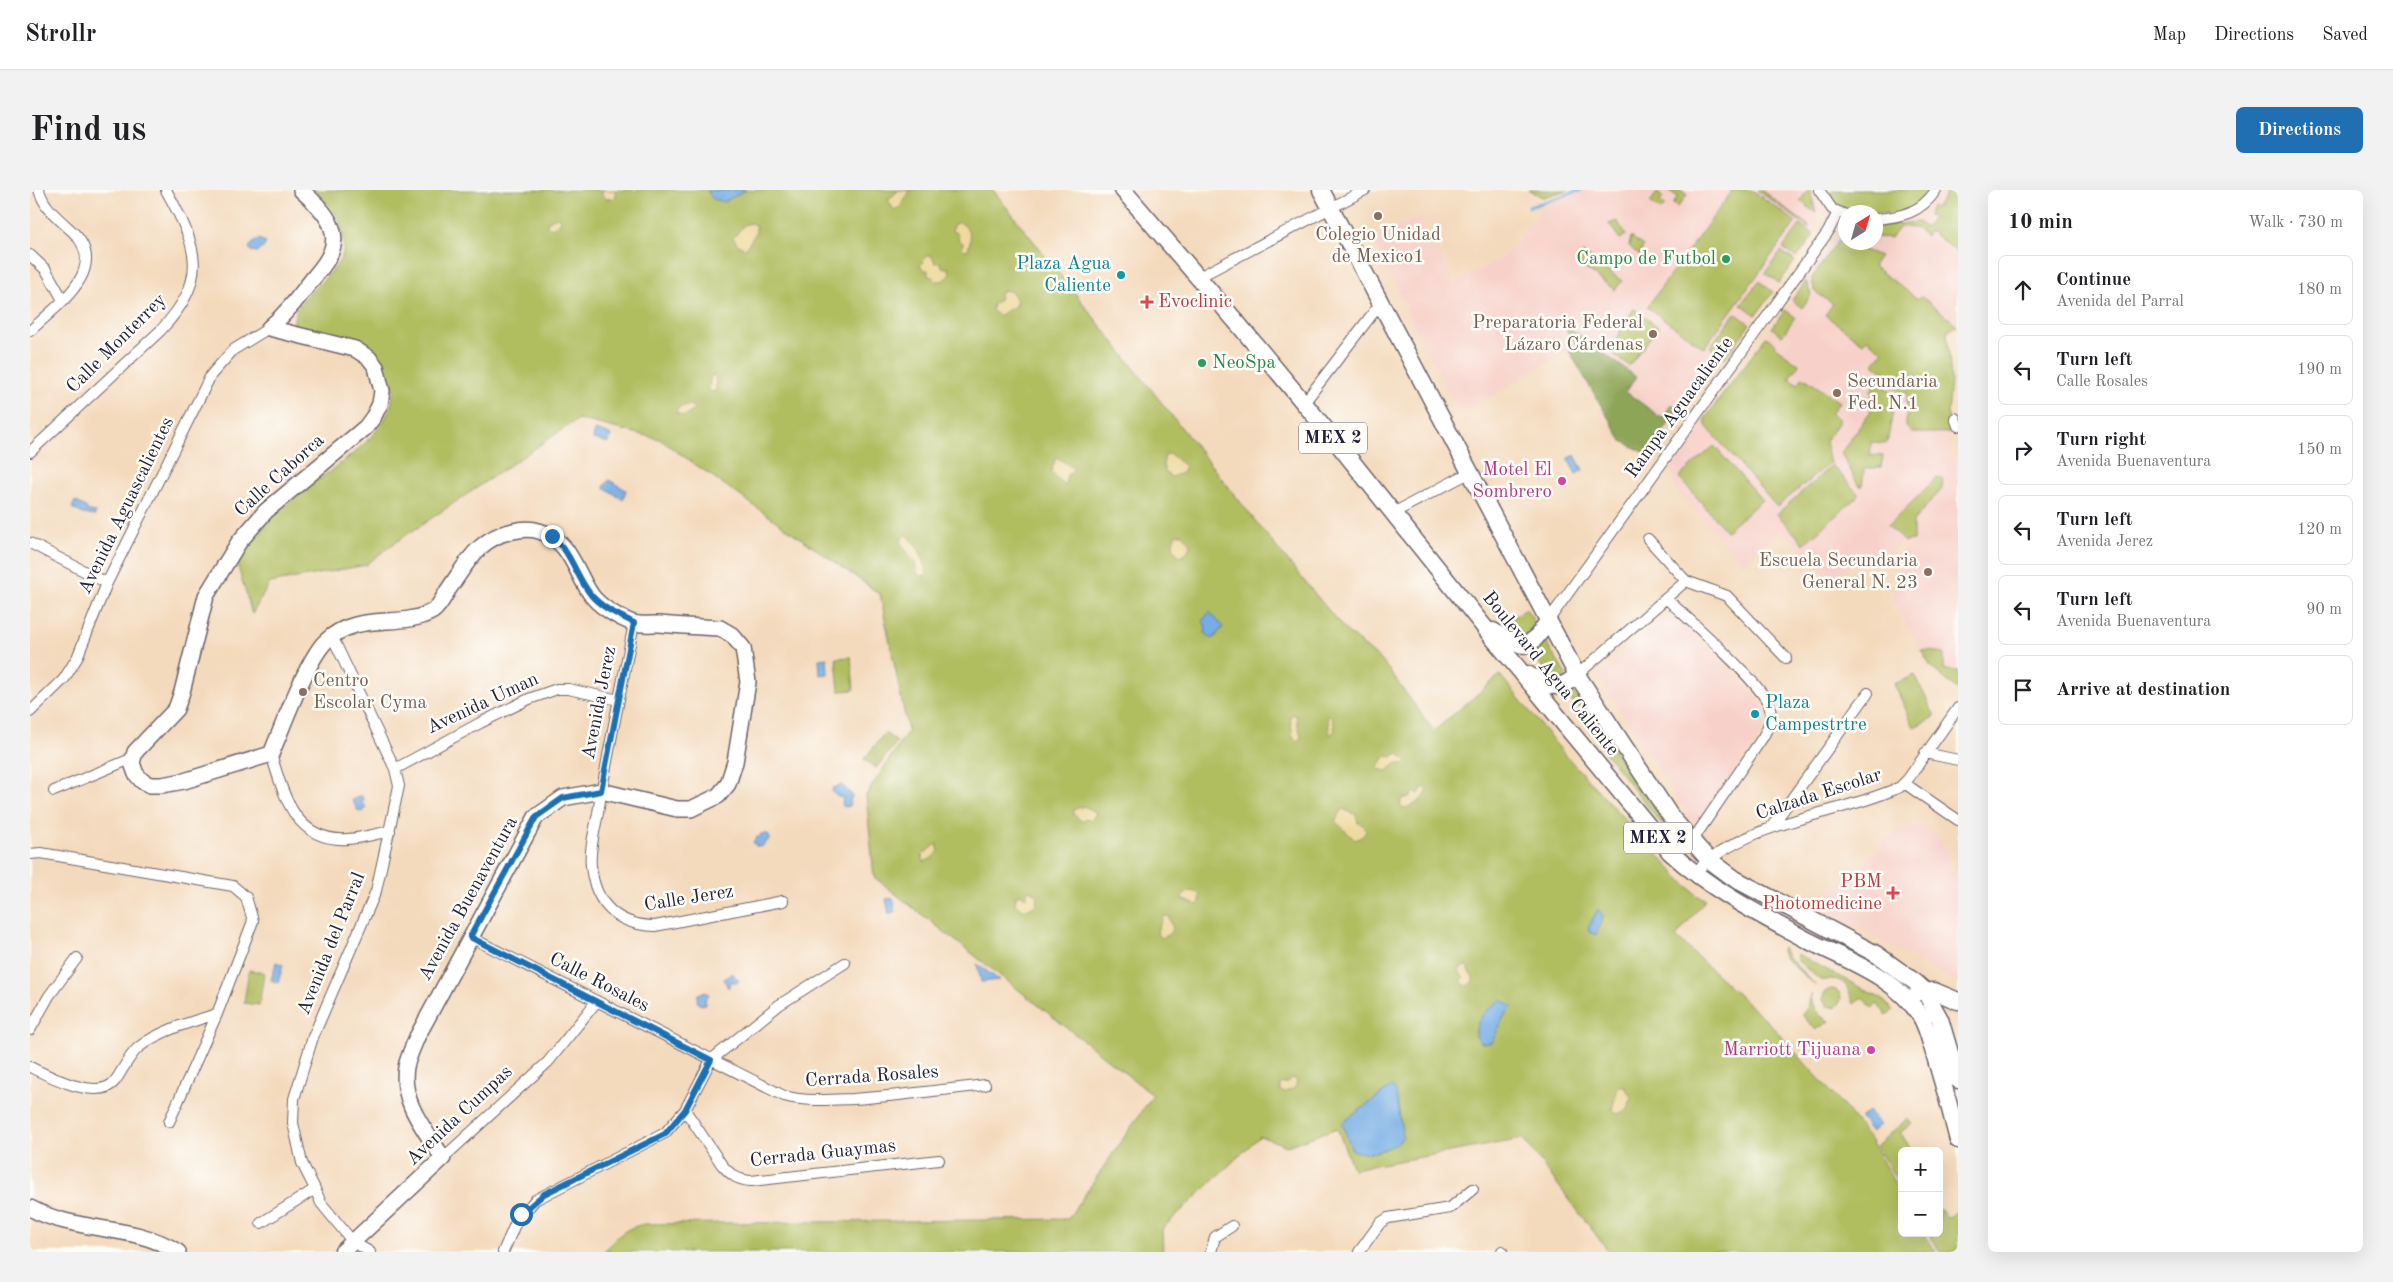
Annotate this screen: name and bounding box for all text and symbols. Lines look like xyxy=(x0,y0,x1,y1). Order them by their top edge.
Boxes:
text: Strollr xyxy=(25,23,96,47)
text: Map xyxy=(2153,26,2186,44)
text: Directions xyxy=(2214,26,2294,44)
text: Saved xyxy=(2322,26,2368,44)
button: Directions xyxy=(2236,107,2363,153)
text: Find us xyxy=(30,113,146,148)
north arrow xyxy=(1838,205,1883,250)
marker: Colegio Unidad de Mexico1 xyxy=(1372,210,1384,222)
text: 10 min xyxy=(2008,212,2073,233)
text: Walk · 730 m xyxy=(2248,215,2343,231)
place label: Colegio Unidad de Mexico1 xyxy=(1315,226,1441,267)
place label: Campo de Futbol xyxy=(1576,250,1716,269)
marker: Campo de Futbol xyxy=(1720,253,1732,265)
place label: Plaza Agua Caliente xyxy=(1016,255,1112,296)
marker: Plaza Agua Caliente xyxy=(1115,269,1127,281)
text: Continue xyxy=(2056,271,2131,290)
icon: ahead xyxy=(2009,276,2037,304)
text: 180 m xyxy=(2297,282,2342,298)
street label: Calle Monterrey xyxy=(64,291,170,397)
place label: Evoclinic xyxy=(1158,293,1232,312)
text: Avenida del Parral xyxy=(2056,294,2184,310)
marker: Evoclinic xyxy=(1140,295,1154,309)
place label: Preparatoria Federal Lázaro Cárdenas xyxy=(1472,314,1643,355)
marker: Preparatoria Federal Lázaro Cárdenas xyxy=(1647,328,1659,340)
street label: Rampa Aguacaliente xyxy=(1623,334,1737,482)
text: Turn left xyxy=(2056,351,2133,370)
place label: NeoSpa xyxy=(1212,354,1276,373)
icon: left xyxy=(2009,356,2037,384)
marker: NeoSpa xyxy=(1196,357,1208,369)
text: 190 m xyxy=(2297,362,2342,378)
place label: Secundaria Fed. N.1 xyxy=(1847,373,1938,414)
text: Calle Rosales xyxy=(2056,374,2148,390)
marker: Secundaria Fed. N.1 xyxy=(1831,387,1843,399)
street label: Avenida Aguascalientes xyxy=(76,414,178,598)
road number: MEX 2 xyxy=(1299,422,1367,454)
street label: Calle Caborca xyxy=(232,431,329,521)
text: Turn right xyxy=(2056,431,2146,450)
icon: right xyxy=(2009,436,2037,464)
text: 150 m xyxy=(2297,442,2342,458)
text: Avenida Buenaventura xyxy=(2056,454,2211,470)
place label: Motel El Sombrero xyxy=(1472,461,1552,502)
marker: Motel El Sombrero xyxy=(1556,475,1568,487)
text: Turn left xyxy=(2056,511,2133,530)
icon: left xyxy=(2009,516,2037,544)
text: 120 m xyxy=(2297,522,2342,538)
route end xyxy=(541,525,564,548)
text: Avenida Jerez xyxy=(2056,534,2153,550)
place label: Escuela Secundaria General N. 23 xyxy=(1759,552,1919,593)
marker: Escuela Secundaria General N. 23 xyxy=(1922,566,1934,578)
street label: Boulevard Agua Caliente xyxy=(1478,588,1622,760)
text: Turn left xyxy=(2056,591,2133,610)
icon: left xyxy=(2009,596,2037,624)
text: 90 m xyxy=(2306,602,2342,618)
text: Avenida Buenaventura xyxy=(2056,614,2211,630)
street label: Avenida Jerez xyxy=(580,645,620,761)
street label: Avenida Uman xyxy=(424,670,542,738)
place label: Centro Escolar Cyma xyxy=(313,672,428,713)
icon: arrive xyxy=(2009,676,2037,704)
text: Arrive at destination xyxy=(2056,681,2230,700)
marker: Centro Escolar Cyma xyxy=(297,686,309,698)
place label: Plaza Campestrtre xyxy=(1765,694,1867,735)
marker: Plaza Campestrtre xyxy=(1749,708,1761,720)
street label: Calzada Escolar xyxy=(1754,766,1884,824)
street label: Avenida Buenaventura xyxy=(416,813,522,984)
road number: MEX 2 xyxy=(1624,822,1692,854)
street label: Avenida del Parral xyxy=(295,870,369,1018)
place label: PBM Photomedicine xyxy=(1762,873,1882,914)
street label: Calle Jerez xyxy=(643,883,735,915)
marker: PBM Photomedicine xyxy=(1886,886,1900,900)
street label: Calle Rosales xyxy=(546,950,652,1016)
place label: Marriott Tijuana xyxy=(1723,1041,1862,1060)
marker: Marriott Tijuana xyxy=(1865,1044,1877,1056)
street label: Avenida Cumpas xyxy=(404,1062,516,1170)
street label: Cerrada Rosales xyxy=(805,1063,939,1091)
street label: Cerrada Guaymas xyxy=(749,1137,897,1171)
map controls xyxy=(1898,1147,1943,1237)
button: + xyxy=(1898,1147,1943,1192)
button: − xyxy=(1898,1192,1943,1237)
route start xyxy=(510,1203,533,1226)

